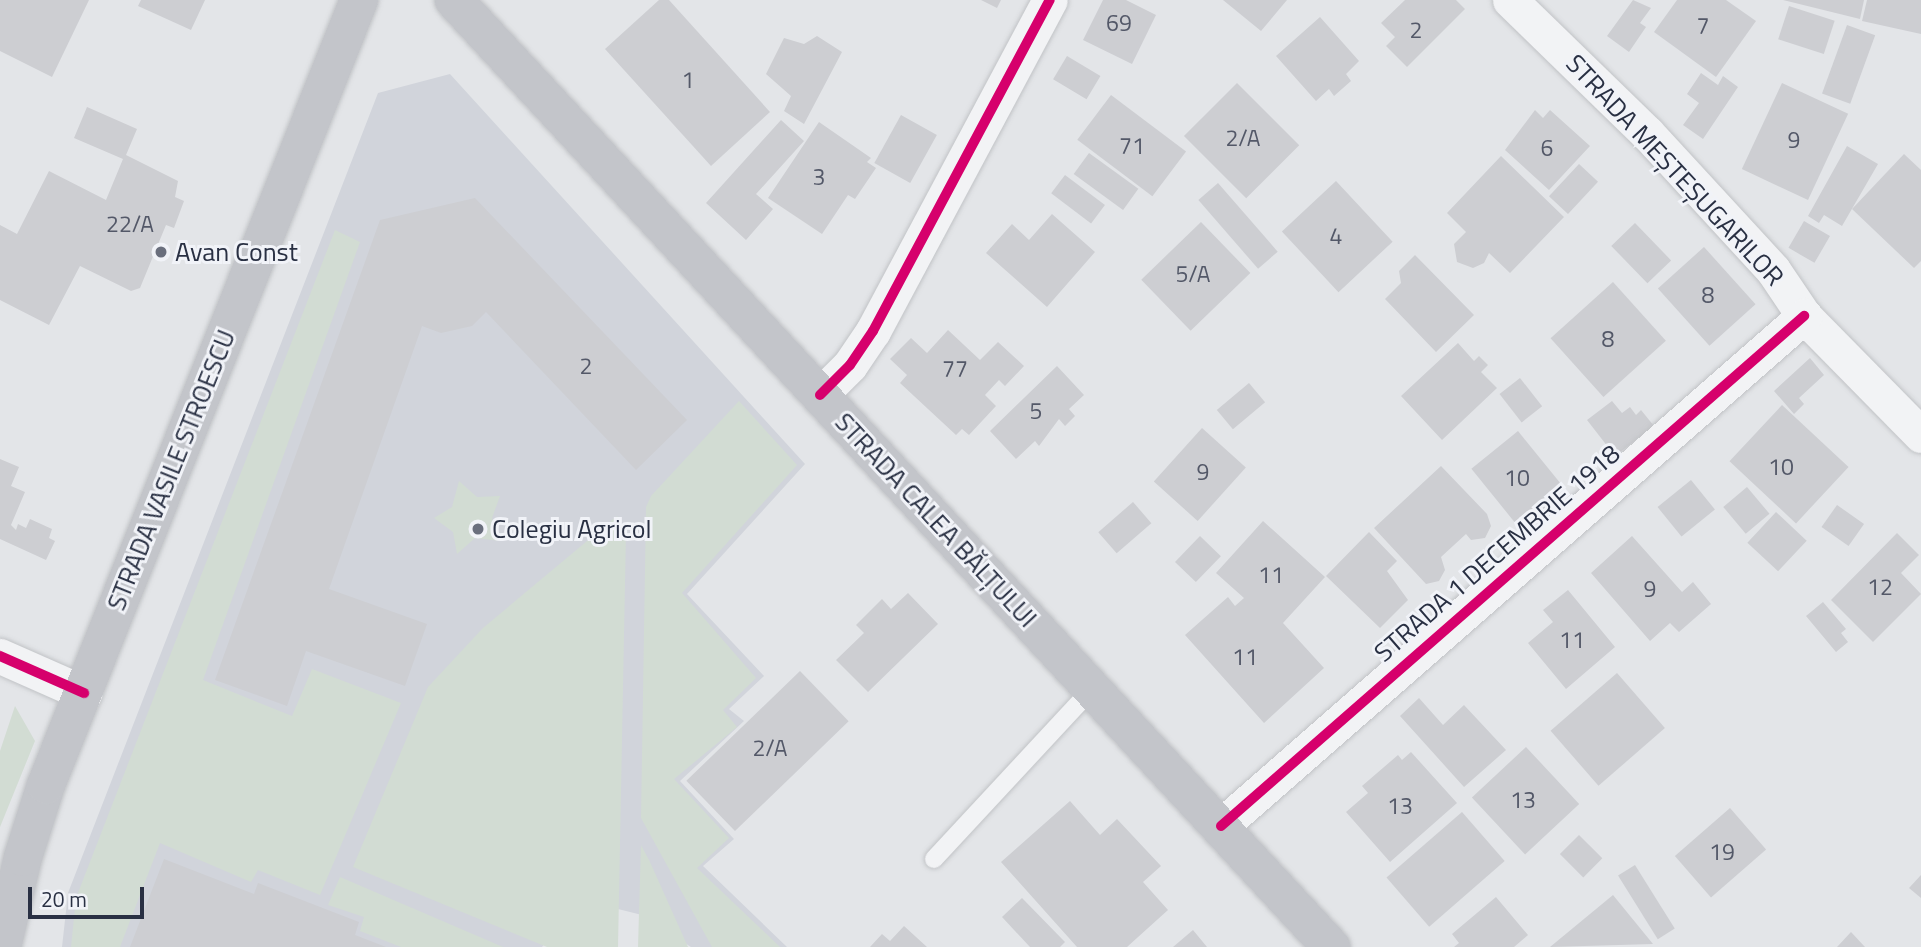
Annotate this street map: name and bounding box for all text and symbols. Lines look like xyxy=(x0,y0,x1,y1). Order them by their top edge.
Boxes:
house number: 69 xyxy=(1106,9,1132,37)
house number: 7 xyxy=(1697,12,1709,40)
house number: 2 xyxy=(1410,16,1422,44)
street label: STRADA MEȘTEȘUGARILOR xyxy=(1560,48,1790,292)
house number: 1 xyxy=(682,66,694,94)
house number: 2/A xyxy=(1225,124,1261,152)
house number: 9 xyxy=(1788,126,1800,154)
house number: 71 xyxy=(1119,132,1145,160)
house number: 6 xyxy=(1541,134,1553,162)
house number: 3 xyxy=(813,163,825,191)
house number: 22/A xyxy=(106,210,154,238)
house number: 4 xyxy=(1330,222,1342,250)
place label: Avan Const xyxy=(175,236,298,268)
marker: Avan Const xyxy=(153,244,169,260)
house number: 5/A xyxy=(1175,260,1211,288)
house number: 8 xyxy=(1702,281,1714,309)
street label: STRADA VASILE STROESCU xyxy=(100,325,242,615)
house number: 8 xyxy=(1602,325,1614,353)
house number: 2 xyxy=(580,352,592,380)
house number: 77 xyxy=(942,355,968,383)
house number: 5 xyxy=(1030,397,1042,425)
street label: STRADA CALEA BĂLȚULUI xyxy=(829,406,1043,634)
street label: STRADA 1 DECEMBRIE 1918 xyxy=(1368,438,1626,668)
house number: 10 xyxy=(1768,453,1794,481)
house number: 9 xyxy=(1197,458,1209,486)
house number: 10 xyxy=(1504,464,1530,492)
place label: Colegiu Agricol xyxy=(492,513,652,545)
marker: Colegiu Agricol xyxy=(470,521,486,537)
house number: 11 xyxy=(1258,561,1284,589)
house number: 12 xyxy=(1867,573,1893,601)
house number: 9 xyxy=(1644,575,1656,603)
house number: 11 xyxy=(1559,626,1585,654)
house number: 11 xyxy=(1232,643,1258,671)
house number: 2/A xyxy=(752,734,788,762)
house number: 13 xyxy=(1510,786,1536,814)
house number: 13 xyxy=(1387,792,1413,820)
house number: 19 xyxy=(1709,838,1735,866)
scale bar xyxy=(32,874,147,918)
text: 20 m xyxy=(41,883,87,915)

